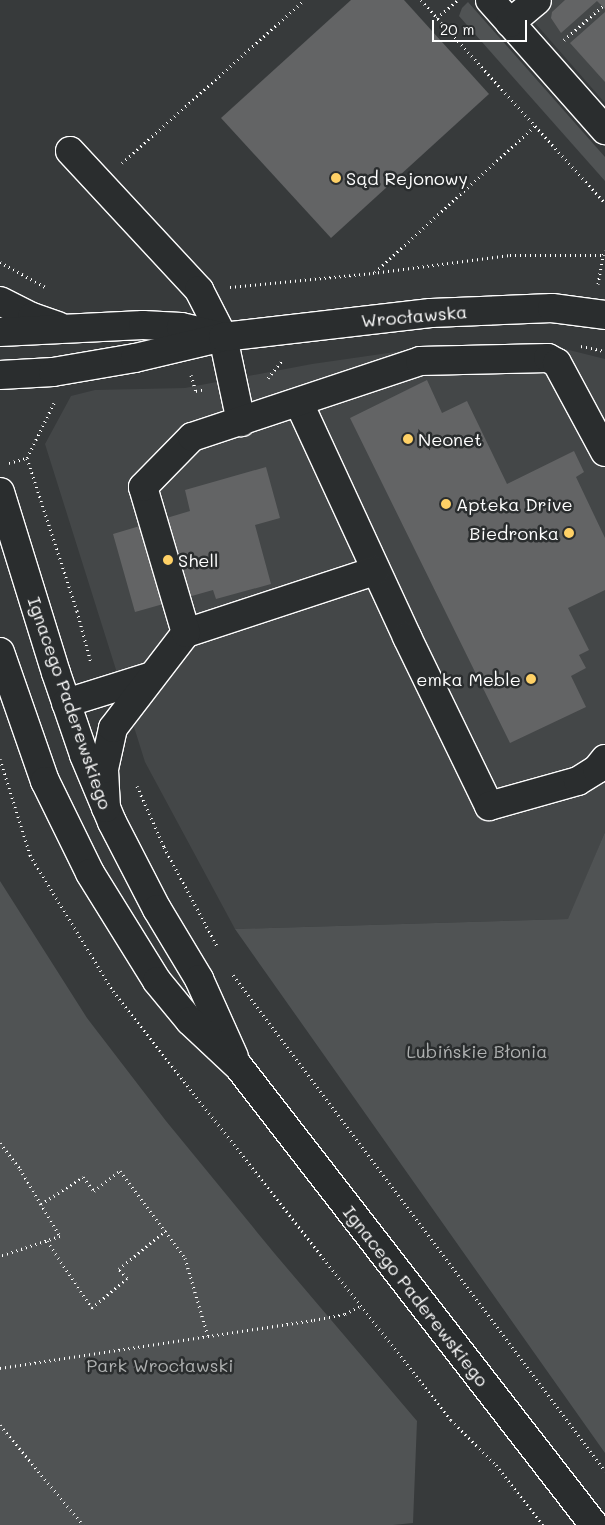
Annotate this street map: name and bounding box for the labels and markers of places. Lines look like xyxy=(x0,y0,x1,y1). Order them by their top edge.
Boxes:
place label: Sąd Rejonowy xyxy=(346,167,468,189)
marker: Sąd Rejonowy xyxy=(330,172,342,184)
place label: Neonet xyxy=(418,428,482,450)
marker: Neonet xyxy=(402,433,414,445)
place label: Apteka Drive xyxy=(456,493,573,515)
marker: Apteka Drive xyxy=(440,498,452,510)
place label: Biedronka xyxy=(469,522,559,544)
marker: Biedronka xyxy=(563,527,575,539)
place label: Shell xyxy=(178,549,218,571)
marker: Shell xyxy=(162,554,174,566)
place label: emka Meble xyxy=(416,668,521,690)
marker: emka Meble xyxy=(525,673,537,685)

